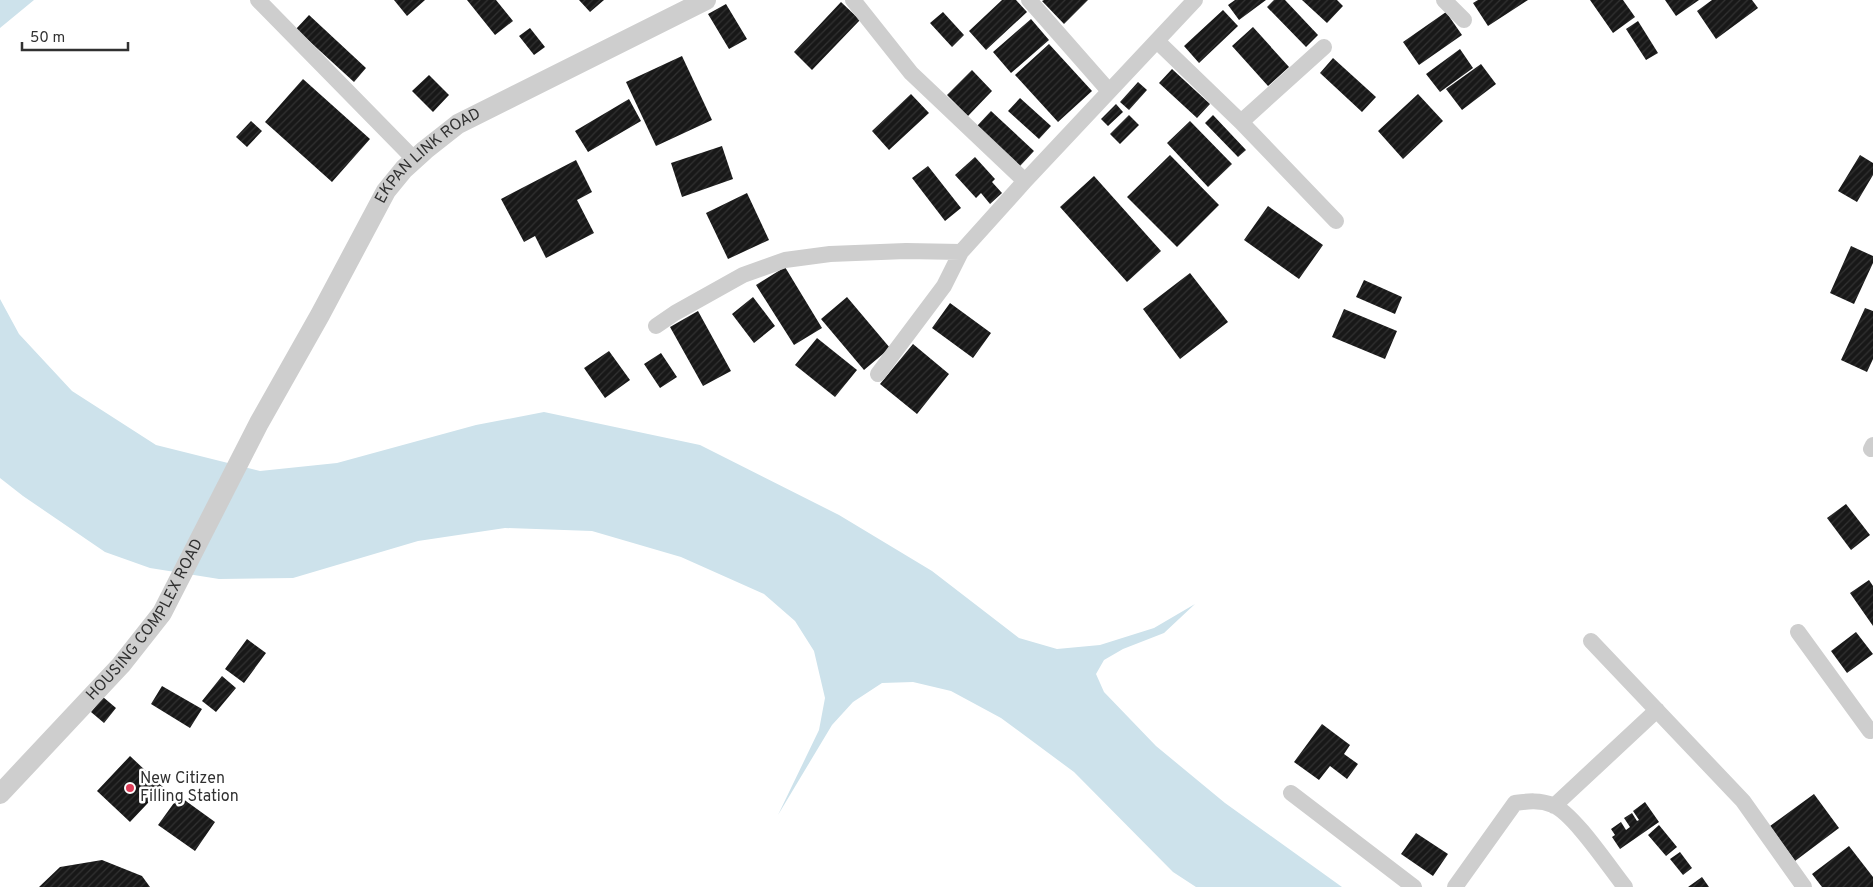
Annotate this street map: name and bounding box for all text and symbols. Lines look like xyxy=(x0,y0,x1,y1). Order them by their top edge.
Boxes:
scale bar xyxy=(22,20,129,52)
text: 50 m xyxy=(30,29,65,48)
street label: EKPAN LINK ROAD xyxy=(371,104,484,207)
street label: HOUSING COMPLEX ROAD xyxy=(82,536,208,705)
place label: New Citizen Filling Station xyxy=(140,769,239,807)
marker: New Citizen Filling Station xyxy=(124,782,136,794)

